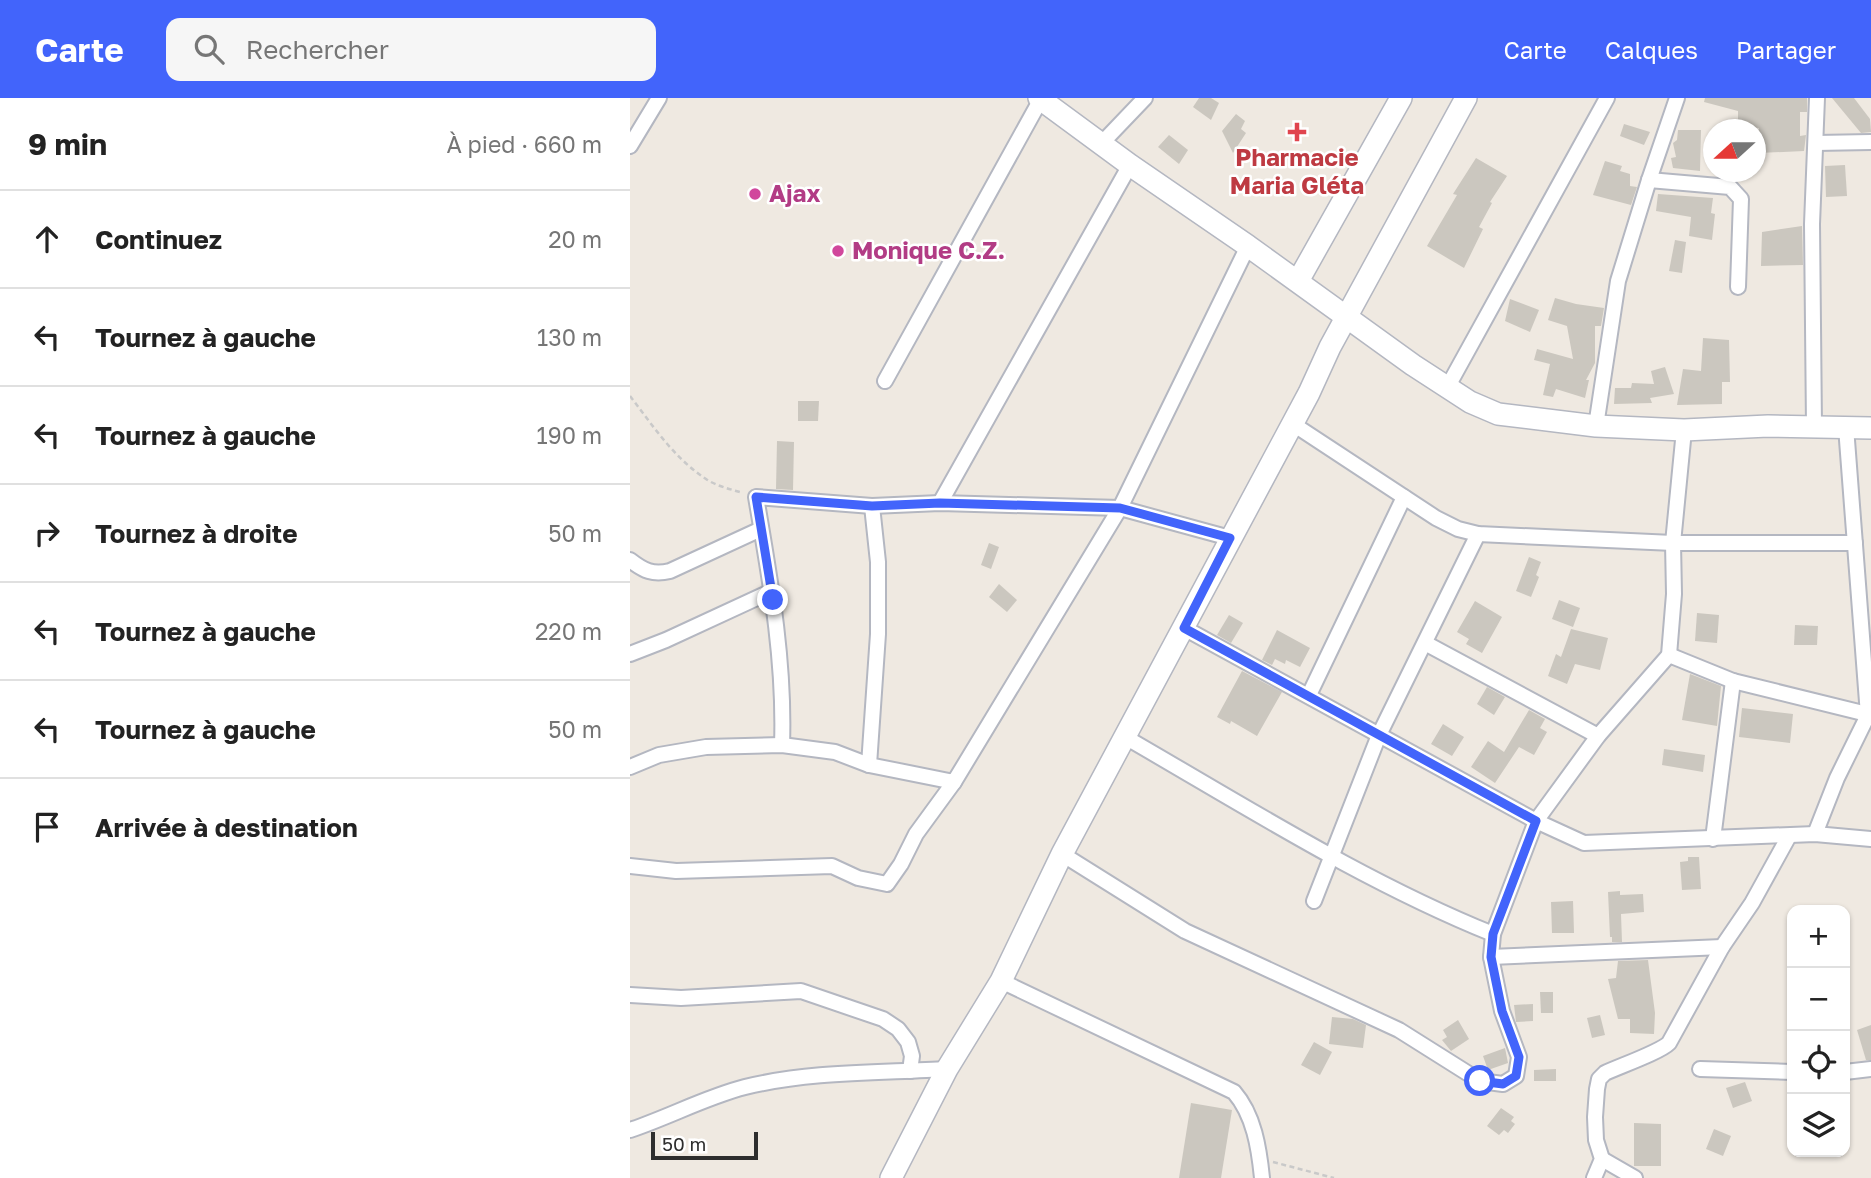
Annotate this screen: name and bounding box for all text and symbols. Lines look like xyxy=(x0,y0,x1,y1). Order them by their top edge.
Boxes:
search box xyxy=(166,18,656,81)
text: Carte xyxy=(35,30,124,69)
icon: search xyxy=(190,30,228,68)
text: Rechercher xyxy=(246,34,389,65)
text: Carte xyxy=(1503,35,1567,64)
text: Calques xyxy=(1605,35,1698,64)
text: Partager xyxy=(1736,35,1836,64)
north arrow xyxy=(1703,119,1766,182)
marker: Pharmacie Maria Gléta xyxy=(1289,124,1305,140)
text: 9 min xyxy=(28,126,107,162)
text: À pied · 660 m xyxy=(446,130,602,158)
place label: Pharmacie Maria Gléta xyxy=(1230,142,1364,199)
place label: Ajax xyxy=(769,178,821,207)
marker: Ajax xyxy=(747,186,763,202)
icon: ahead xyxy=(28,220,66,258)
text: Continuez xyxy=(95,224,222,255)
text: 20 m xyxy=(548,225,602,253)
place label: Monique C.Z. xyxy=(852,235,1005,264)
marker: Monique C.Z. xyxy=(830,243,846,259)
icon: left xyxy=(28,318,66,356)
text: Tournez à gauche xyxy=(95,322,316,353)
text: 130 m xyxy=(537,323,602,351)
icon: left xyxy=(28,416,66,454)
text: Tournez à gauche xyxy=(95,420,316,451)
text: 190 m xyxy=(537,421,602,449)
icon: right xyxy=(28,514,66,552)
text: Tournez à droite xyxy=(95,518,298,549)
text: 50 m xyxy=(548,519,602,547)
route end xyxy=(757,584,788,615)
icon: left xyxy=(28,612,66,650)
text: Tournez à gauche xyxy=(95,616,316,647)
text: 220 m xyxy=(535,617,602,645)
icon: left xyxy=(28,710,66,748)
text: Tournez à gauche xyxy=(95,714,316,745)
text: 50 m xyxy=(548,715,602,743)
icon: arrive xyxy=(28,808,66,846)
text: Arrivée à destination xyxy=(95,812,358,843)
map controls xyxy=(1787,905,1850,1157)
button: + xyxy=(1787,905,1850,968)
button: − xyxy=(1787,968,1850,1031)
button: locate xyxy=(1787,1031,1850,1094)
route start xyxy=(1464,1065,1495,1096)
button: layers xyxy=(1787,1094,1850,1157)
scale bar xyxy=(651,1129,758,1161)
text: 50 m xyxy=(662,1132,706,1155)

